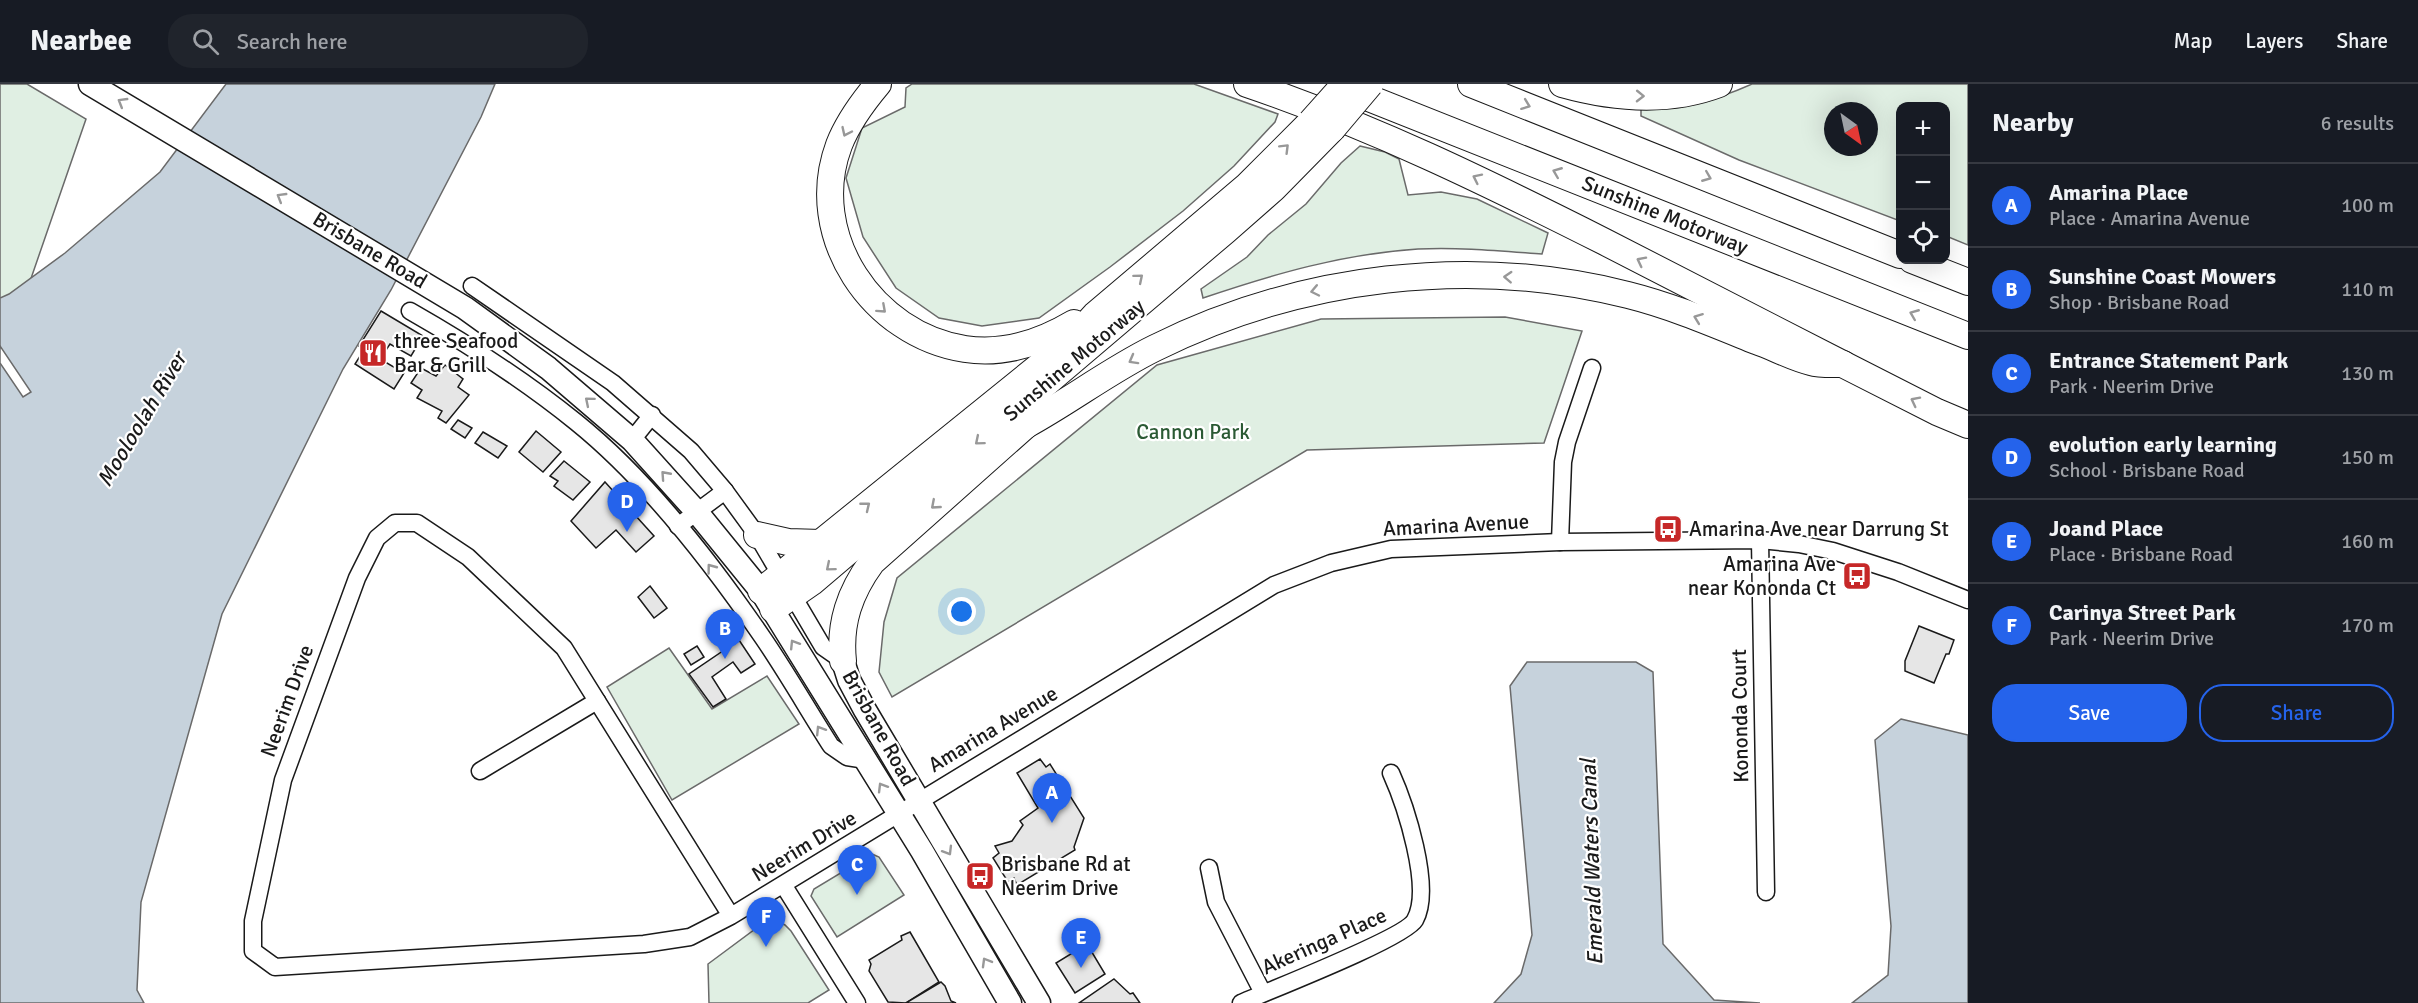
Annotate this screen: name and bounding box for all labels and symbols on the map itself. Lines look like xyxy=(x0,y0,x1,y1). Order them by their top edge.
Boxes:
one-way arrow xyxy=(1636,90,1645,102)
one-way arrow xyxy=(117,98,128,110)
one-way arrow xyxy=(1520,98,1531,110)
north arrow xyxy=(1824,102,1878,156)
one-way arrow xyxy=(841,126,853,137)
one-way arrow xyxy=(1278,145,1289,156)
one-way arrow xyxy=(1552,167,1563,179)
street label: Sunshine Motorway xyxy=(1578,170,1752,260)
one-way arrow xyxy=(1701,170,1712,183)
one-way arrow xyxy=(1472,173,1483,185)
one-way arrow xyxy=(277,193,287,204)
street label: Brisbane Road xyxy=(308,206,432,294)
one-way arrow xyxy=(1637,257,1648,268)
one-way arrow xyxy=(1504,270,1513,283)
one-way arrow xyxy=(1133,274,1144,285)
one-way arrow xyxy=(1310,284,1320,297)
street label: Sunshine Motorway xyxy=(998,293,1150,427)
one-way arrow xyxy=(875,302,886,313)
one-way arrow xyxy=(1909,309,1920,321)
one-way arrow xyxy=(1693,313,1704,326)
place label: three Seafood Bar & Grill xyxy=(394,328,518,378)
restaurant icon: three Seafood Bar & Grill xyxy=(357,337,389,369)
water label: Mooloolah River xyxy=(91,345,194,491)
one-way arrow xyxy=(1129,353,1139,364)
one-way arrow xyxy=(1910,396,1921,408)
one-way arrow xyxy=(585,397,596,408)
park label: Cannon Park xyxy=(1136,419,1250,445)
one-way arrow xyxy=(975,434,986,445)
one-way arrow xyxy=(661,471,672,481)
pin: D xyxy=(608,482,646,532)
one-way arrow xyxy=(931,498,942,509)
one-way arrow xyxy=(859,503,870,514)
street label: Amarina Avenue xyxy=(1382,508,1530,542)
bus stop icon: Amarina Ave near Darrung St xyxy=(1652,513,1684,545)
place label: Amarina Ave near Darrung St xyxy=(1689,516,1949,542)
place label: Amarina Ave near Kononda Ct xyxy=(1688,551,1836,601)
one-way arrow xyxy=(826,560,837,571)
bus stop icon: Amarina Ave near Kononda Ct xyxy=(1841,560,1873,592)
one-way arrow xyxy=(708,564,719,575)
your location xyxy=(947,597,976,626)
pin: B xyxy=(706,610,744,659)
one-way arrow xyxy=(790,640,802,650)
street label: Neerim Drive xyxy=(255,641,319,761)
street label: Kononda Court xyxy=(1726,649,1754,783)
street label: Brisbane Road xyxy=(836,665,922,791)
street label: Amarina Avenue xyxy=(924,680,1062,778)
one-way arrow xyxy=(817,725,828,736)
water label: Emerald Waters Canal xyxy=(1574,757,1609,966)
pin: A xyxy=(1032,774,1072,823)
one-way arrow xyxy=(878,783,890,793)
street label: Neerim Drive xyxy=(747,805,861,887)
one-way arrow xyxy=(941,845,953,855)
pin: C xyxy=(838,846,876,895)
place label: Brisbane Rd at Neerim Drive xyxy=(1001,851,1131,901)
bus stop icon: Brisbane Rd at Neerim Drive xyxy=(964,860,996,892)
pin: F xyxy=(746,898,786,947)
street label: Akeringa Place xyxy=(1257,902,1391,980)
pin: E xyxy=(1062,918,1100,968)
one-way arrow xyxy=(981,958,993,968)

